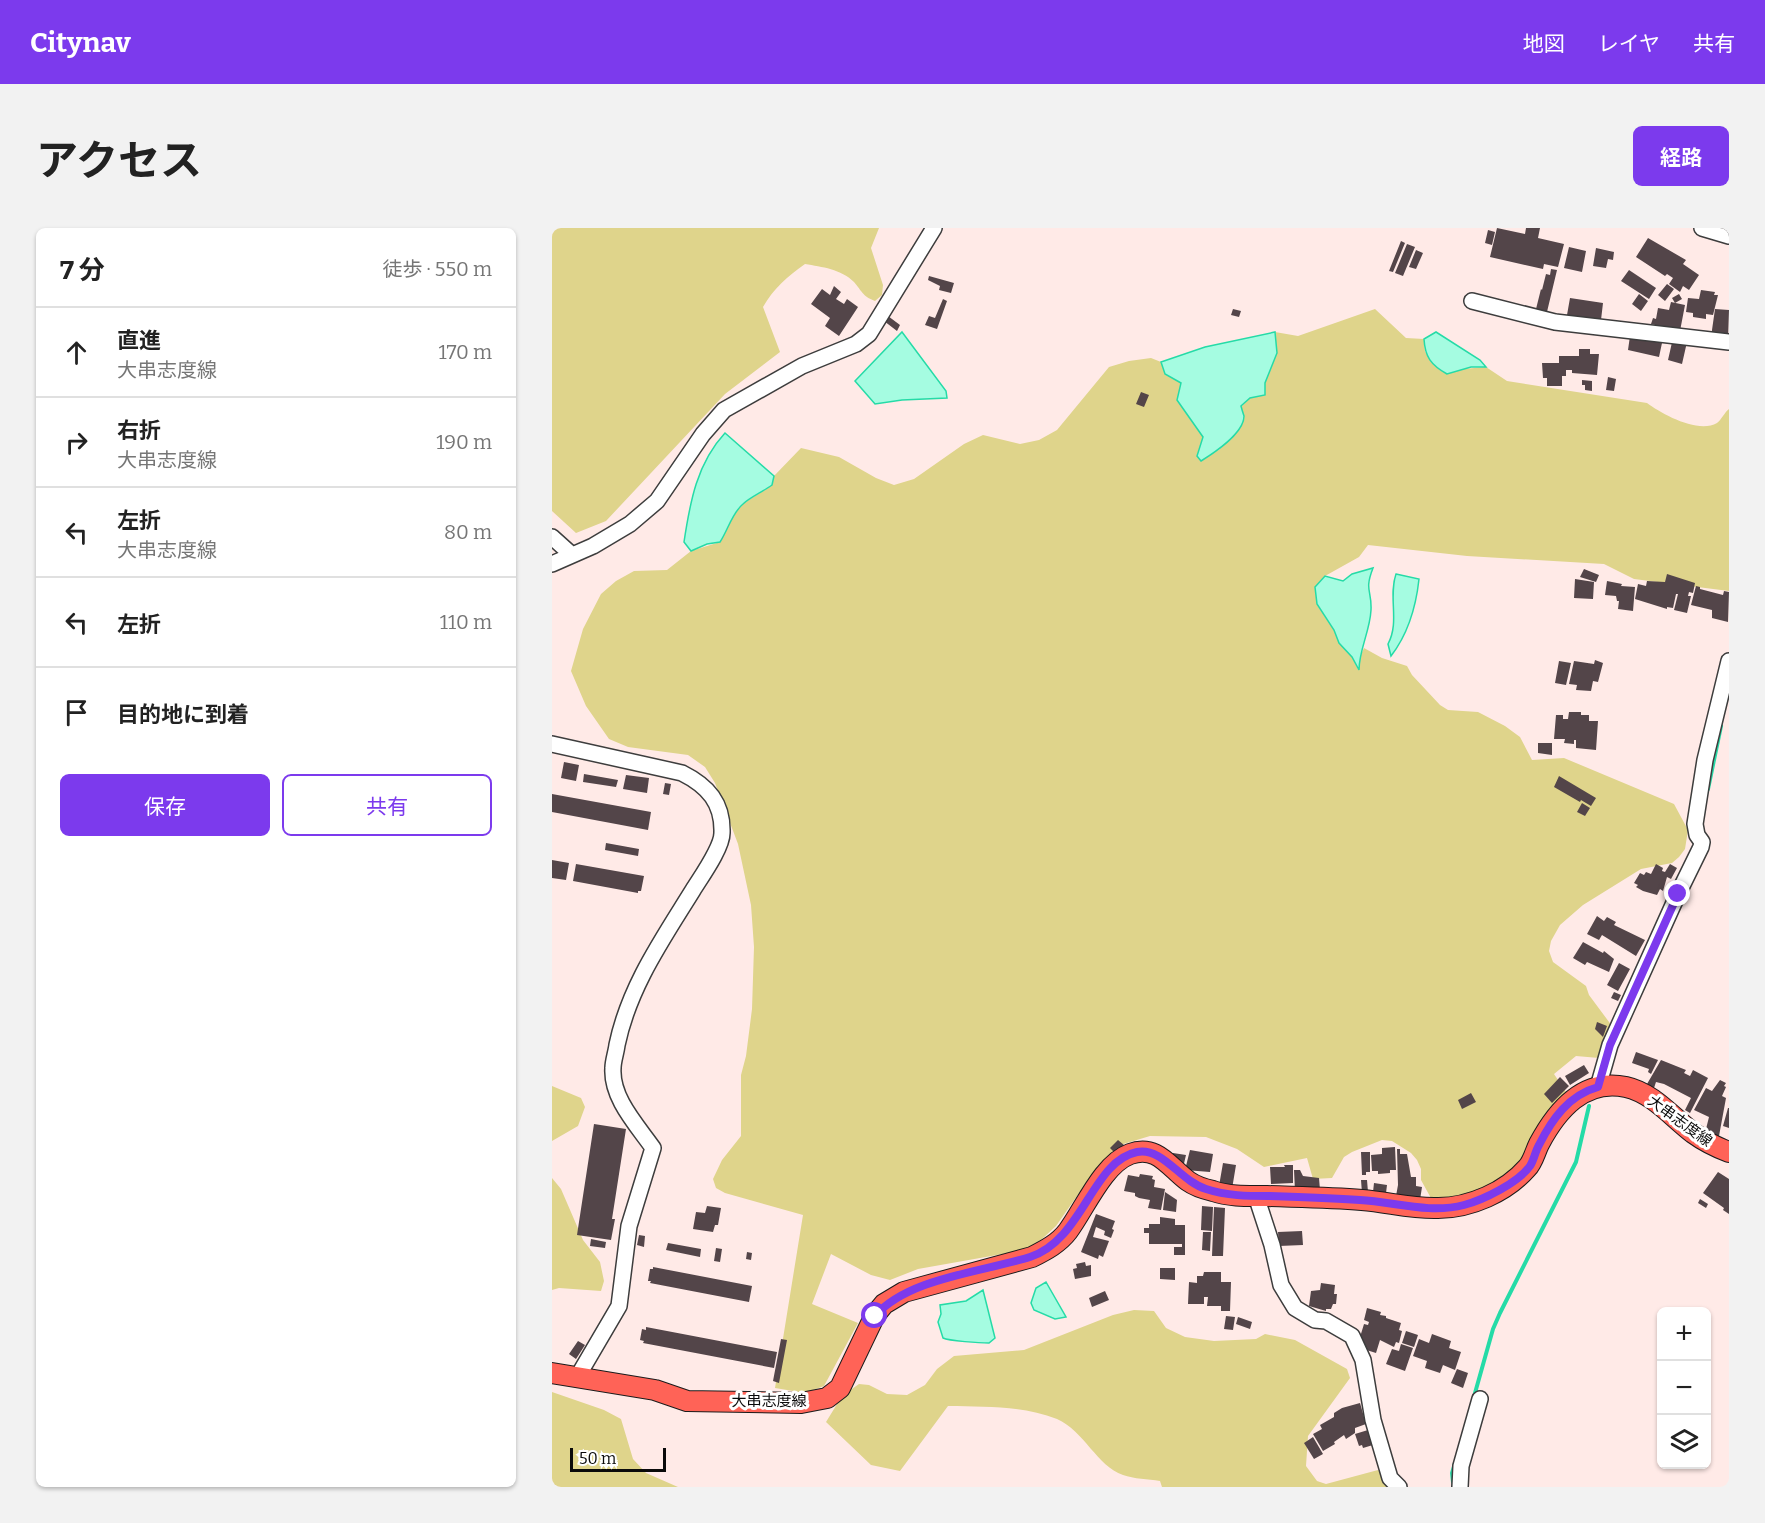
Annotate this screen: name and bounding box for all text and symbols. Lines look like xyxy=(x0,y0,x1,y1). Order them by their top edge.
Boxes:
text: Citynav xyxy=(30,26,131,59)
text: 地図 xyxy=(1523,31,1565,57)
text: レイヤ xyxy=(1598,31,1660,57)
text: 共有 xyxy=(1693,31,1735,57)
button: 経路 xyxy=(1633,126,1729,186)
text: アクセス xyxy=(36,136,202,186)
text: 7 分 xyxy=(60,255,105,286)
text: 徒歩 · 550 m xyxy=(383,257,492,281)
text: 直進 xyxy=(117,327,161,354)
icon: ahead xyxy=(60,336,93,369)
text: 170 m xyxy=(439,340,492,364)
text: 大串志度線 xyxy=(117,358,217,382)
text: 右折 xyxy=(117,417,161,444)
icon: right xyxy=(60,426,93,459)
text: 190 m xyxy=(436,430,492,454)
text: 大串志度線 xyxy=(117,448,217,472)
text: 左折 xyxy=(117,507,161,534)
icon: left xyxy=(60,516,93,549)
text: 80 m xyxy=(444,520,492,544)
text: 大串志度線 xyxy=(117,538,217,562)
icon: left xyxy=(60,606,93,639)
text: 110 m xyxy=(440,610,492,634)
text: 左折 xyxy=(117,611,161,638)
icon: arrive xyxy=(60,696,93,729)
text: 目的地に到着 xyxy=(117,701,249,728)
button: 保存 xyxy=(60,774,270,836)
button: 共有 xyxy=(282,774,492,836)
route end xyxy=(1664,880,1690,906)
street label: 大串志度線 xyxy=(1644,1092,1716,1150)
route start xyxy=(861,1302,887,1328)
map controls xyxy=(1657,1307,1711,1469)
button: + xyxy=(1657,1307,1711,1361)
button: − xyxy=(1657,1361,1711,1415)
street label: 大串志度線 xyxy=(731,1392,807,1410)
button: layers xyxy=(1657,1415,1711,1469)
scale bar xyxy=(570,1445,666,1472)
text: 50 m xyxy=(579,1449,616,1468)

